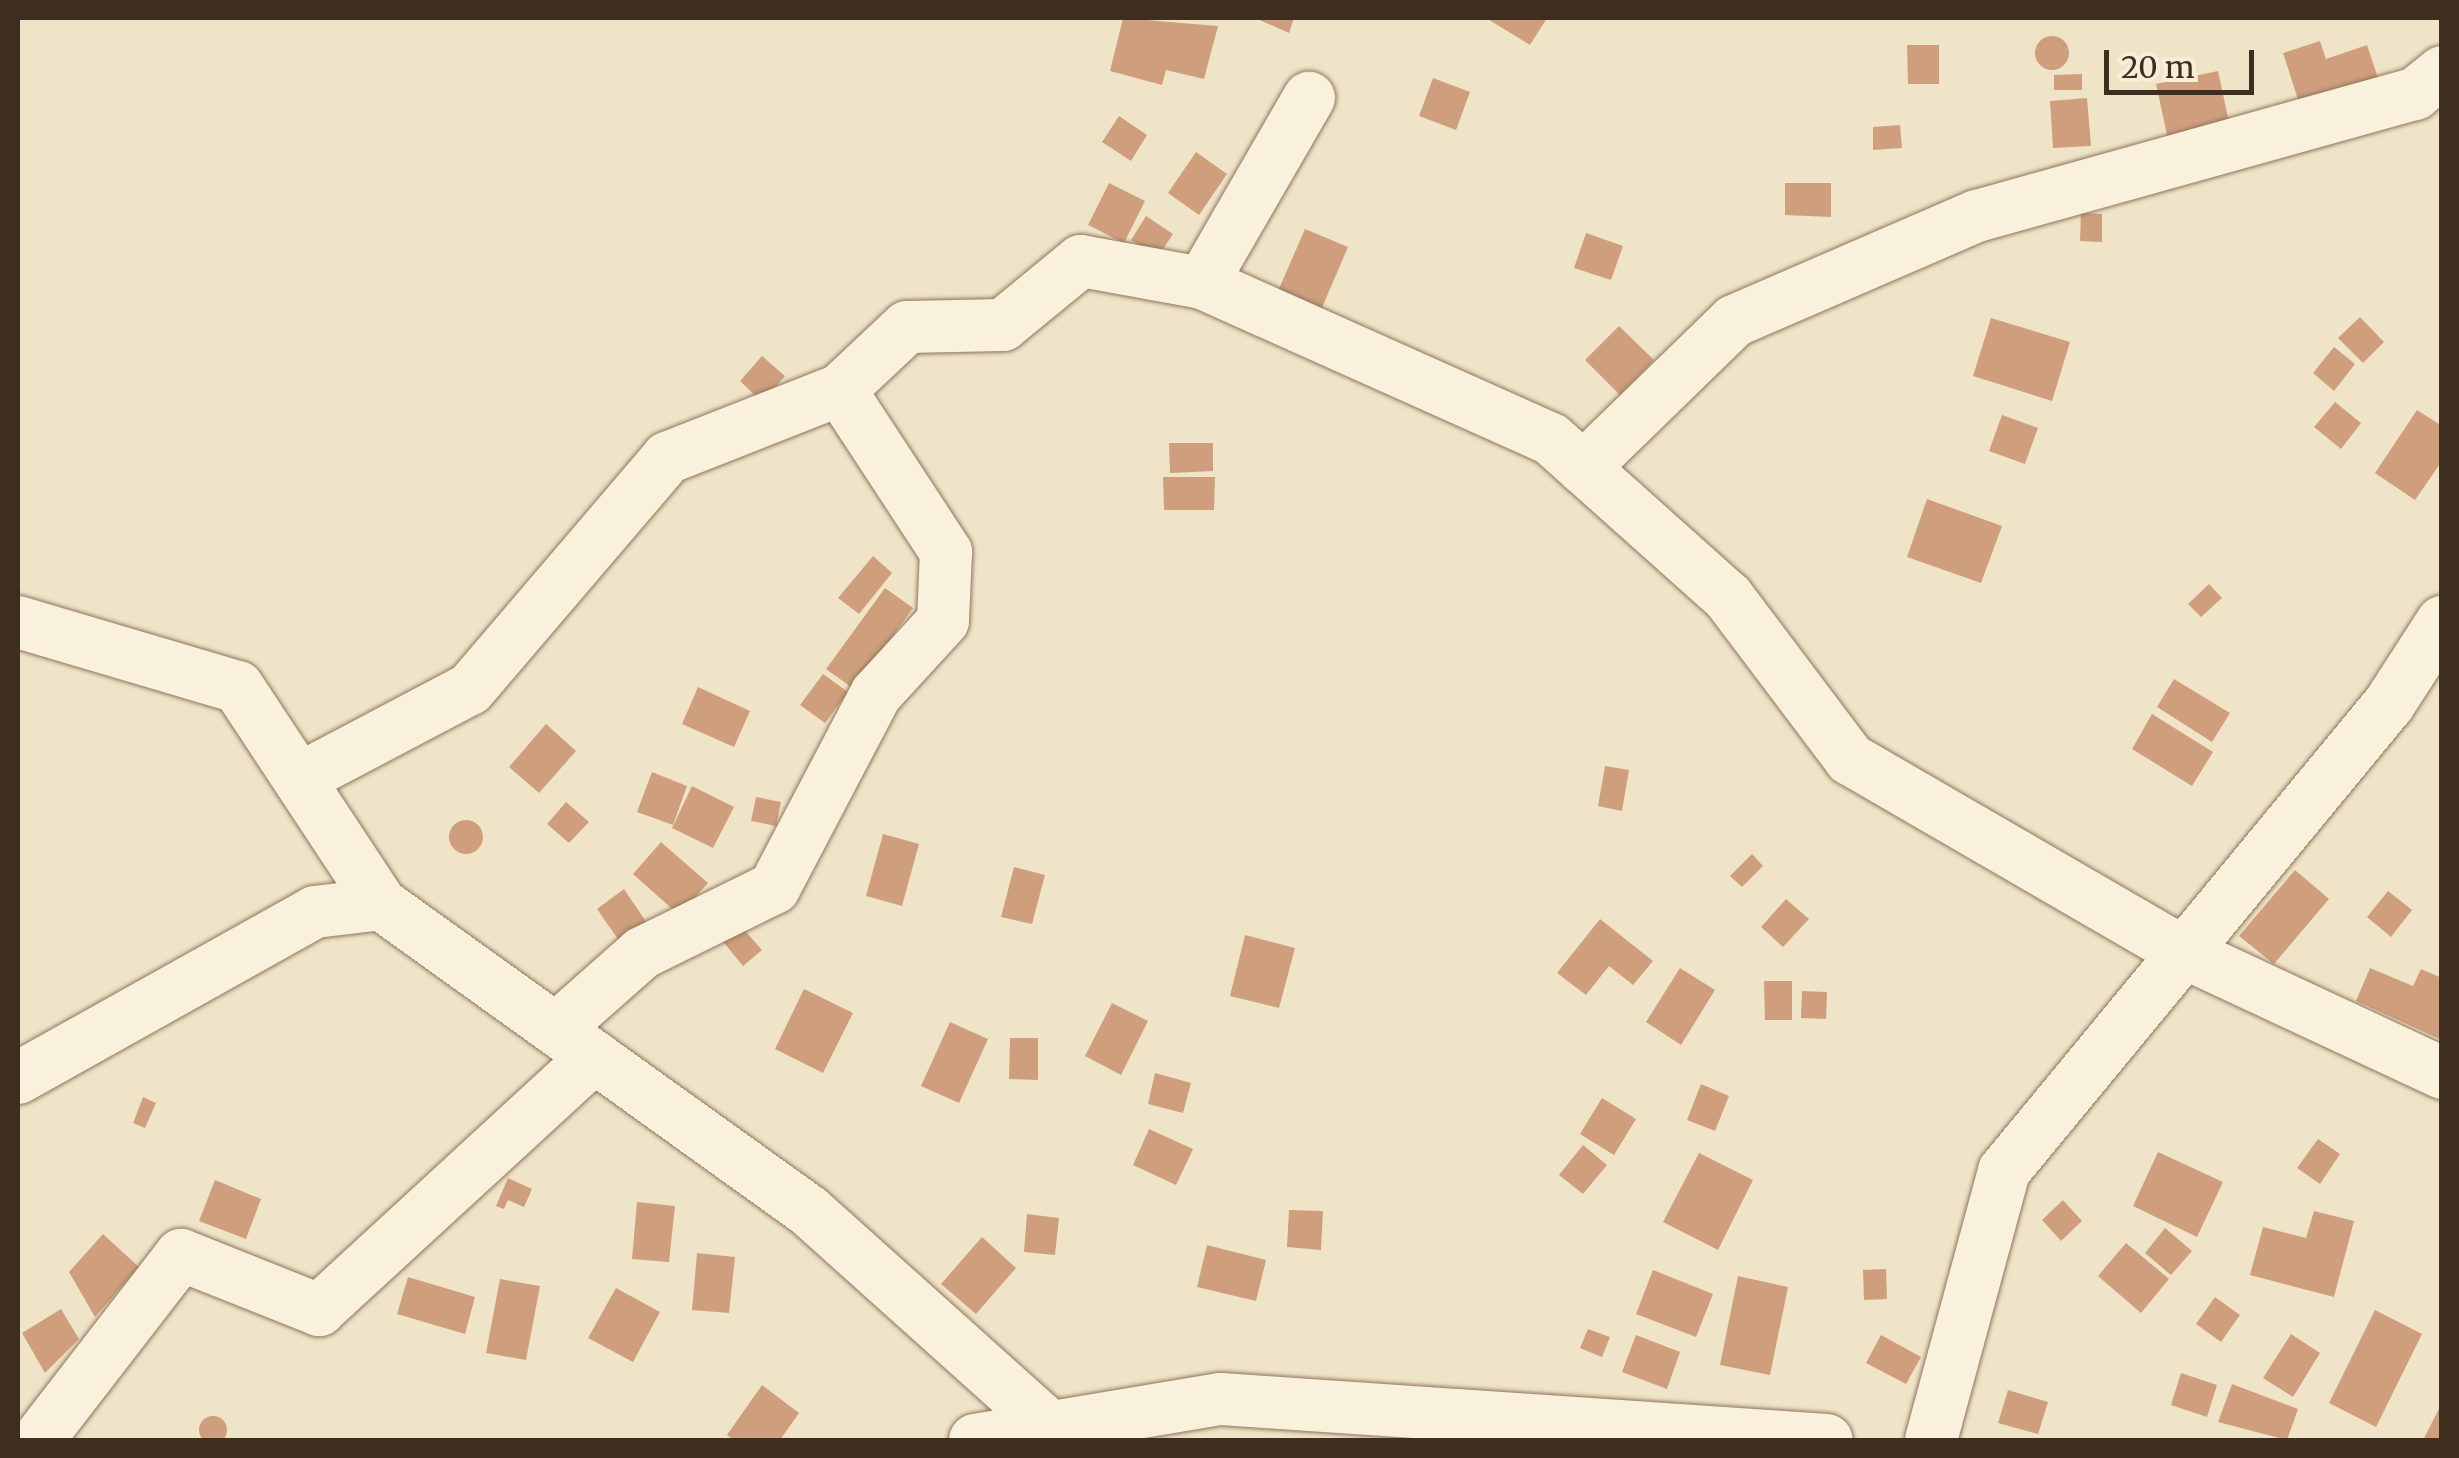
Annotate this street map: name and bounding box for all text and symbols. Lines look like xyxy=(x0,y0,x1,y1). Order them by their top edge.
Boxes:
scale bar xyxy=(2109,30,2259,92)
text: 20 m xyxy=(2121,48,2194,86)

